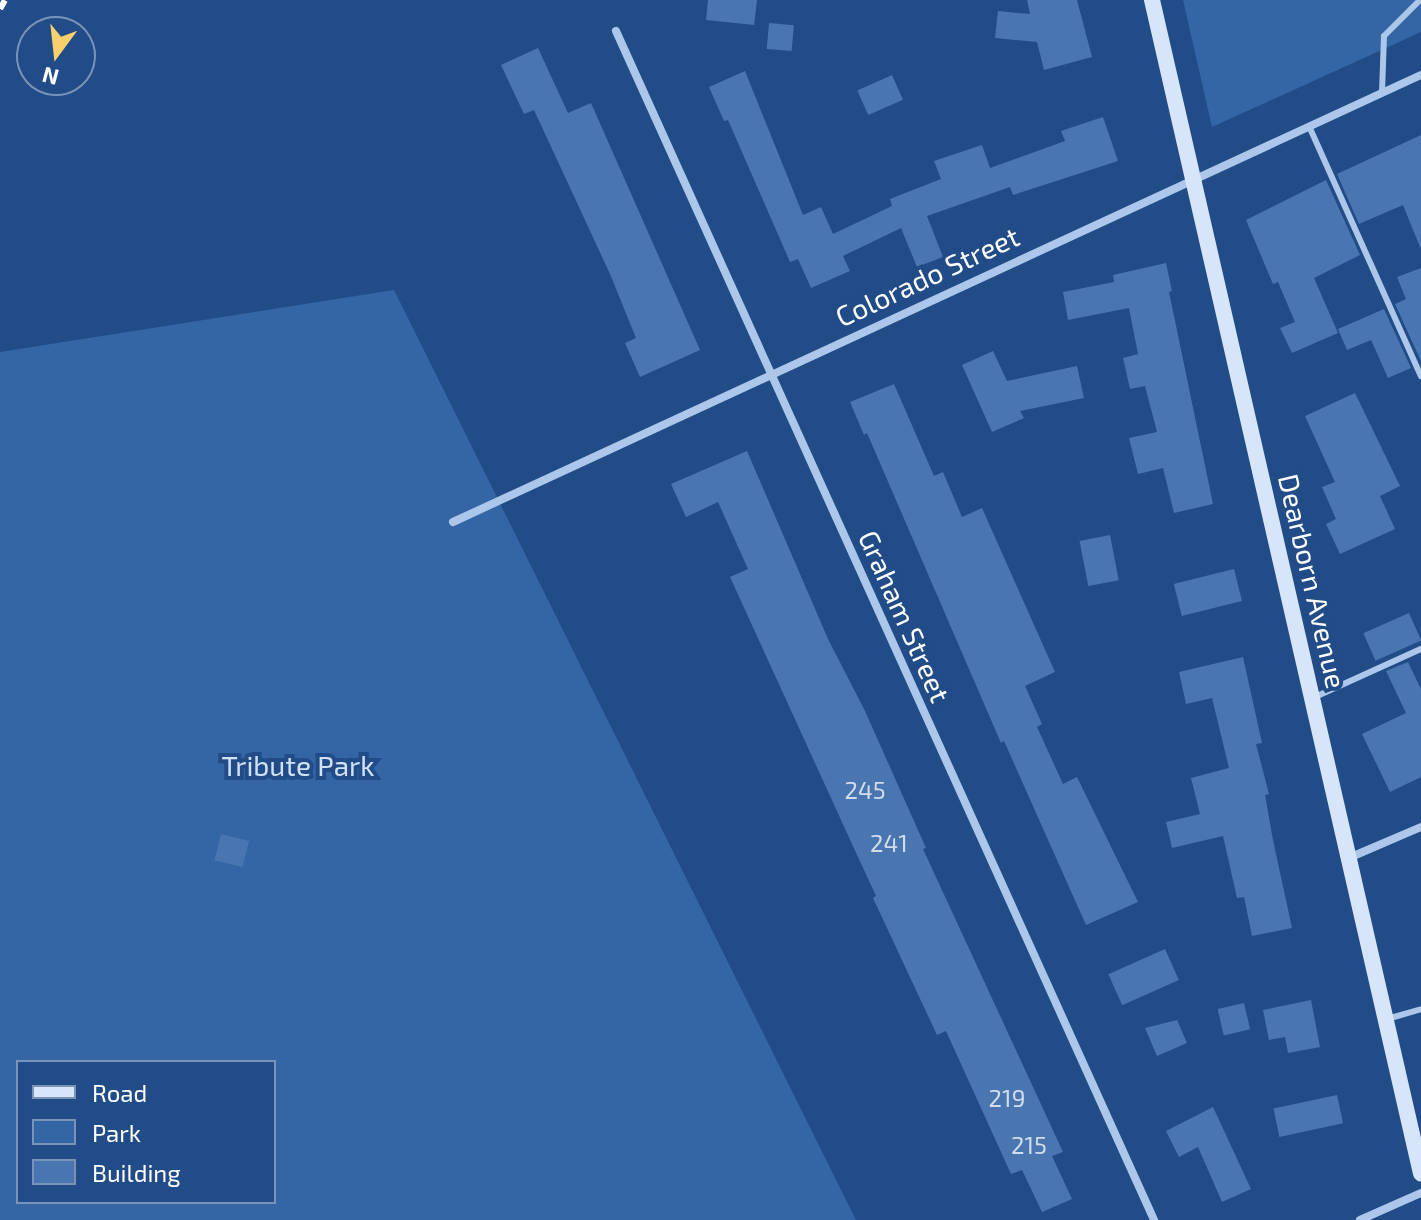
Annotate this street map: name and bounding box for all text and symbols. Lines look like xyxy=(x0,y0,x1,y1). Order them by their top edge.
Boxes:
north arrow xyxy=(16,16,96,96)
text: N xyxy=(39,63,61,92)
street label: Colorado Street xyxy=(830,219,1024,333)
street label: Dearborn Avenue xyxy=(1272,470,1354,692)
street label: Graham Street xyxy=(852,525,958,707)
park label: Tribute Park xyxy=(222,748,374,782)
house number: 245 xyxy=(844,776,886,804)
house number: 241 xyxy=(870,829,908,857)
legend xyxy=(16,1060,276,1204)
text: Road xyxy=(92,1078,147,1107)
house number: 219 xyxy=(989,1084,1025,1112)
text: Park xyxy=(92,1118,141,1147)
house number: 215 xyxy=(1011,1131,1047,1159)
text: Building xyxy=(92,1158,181,1187)

